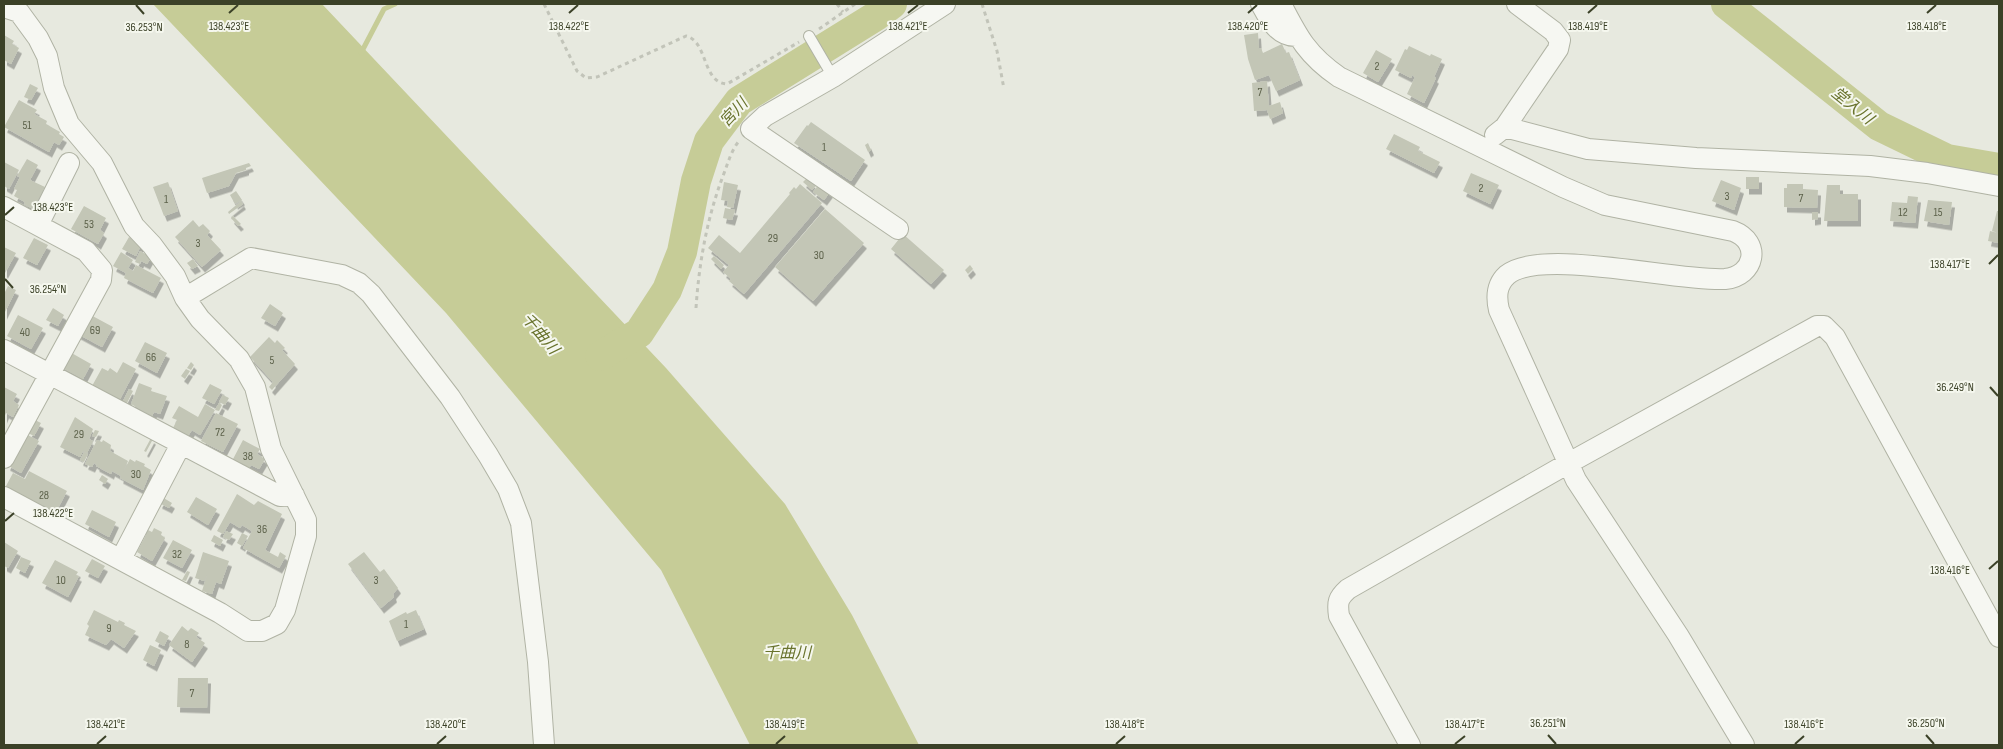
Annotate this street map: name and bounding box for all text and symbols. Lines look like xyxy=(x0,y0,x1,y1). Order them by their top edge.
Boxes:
text: 138.423°E xyxy=(209,19,249,34)
text: 138.422°E xyxy=(549,19,589,34)
text: 138.421°E xyxy=(889,19,927,34)
text: 138.420°E xyxy=(1228,19,1268,34)
text: 138.419°E xyxy=(1568,19,1608,34)
text: 138.418°E xyxy=(1907,19,1947,34)
text: 36.253°N xyxy=(125,20,163,35)
house number: 2 xyxy=(1375,59,1380,74)
water label: 堂入川 xyxy=(1827,84,1878,130)
house number: 7 xyxy=(1258,85,1263,100)
water label: 宮川 xyxy=(716,93,753,131)
house number: 51 xyxy=(22,118,32,133)
house number: 1 xyxy=(822,140,827,155)
house number: 2 xyxy=(1479,181,1484,196)
house number: 3 xyxy=(1724,189,1730,204)
house number: 7 xyxy=(1799,191,1804,206)
house number: 1 xyxy=(164,192,169,207)
text: 138.423°E xyxy=(33,200,73,215)
house number: 12 xyxy=(1898,205,1908,220)
house number: 15 xyxy=(1933,205,1943,220)
house number: 53 xyxy=(84,217,94,232)
house number: 29 xyxy=(768,231,778,246)
house number: 3 xyxy=(195,236,201,251)
house number: 30 xyxy=(814,248,824,263)
text: 138.417°E xyxy=(1930,257,1970,272)
text: 36.254°N xyxy=(30,282,66,297)
water label: 千曲川 xyxy=(517,309,564,360)
house number: 69 xyxy=(90,323,100,338)
house number: 40 xyxy=(20,325,30,340)
house number: 66 xyxy=(146,350,156,365)
house number: 5 xyxy=(270,353,275,368)
text: 36.249°N xyxy=(1936,380,1974,395)
house number: 72 xyxy=(215,425,225,440)
house number: 29 xyxy=(74,427,84,442)
house number: 38 xyxy=(243,449,253,464)
house number: 30 xyxy=(131,467,141,482)
house number: 28 xyxy=(39,488,49,503)
text: 138.422°E xyxy=(33,506,73,521)
house number: 36 xyxy=(257,522,267,537)
house number: 32 xyxy=(172,547,182,562)
text: 138.416°E xyxy=(1930,563,1970,578)
house number: 10 xyxy=(56,573,66,588)
house number: 3 xyxy=(373,573,379,588)
house number: 1 xyxy=(404,617,409,632)
house number: 9 xyxy=(106,621,112,636)
house number: 8 xyxy=(184,637,190,652)
water label: 千曲川 xyxy=(763,644,813,663)
house number: 7 xyxy=(190,686,195,701)
text: 36.251°N xyxy=(1530,716,1566,731)
text: 36.250°N xyxy=(1907,716,1945,731)
text: 138.421°E xyxy=(87,717,125,732)
text: 138.420°E xyxy=(426,717,466,732)
text: 138.419°E xyxy=(765,717,805,732)
text: 138.418°E xyxy=(1105,717,1145,732)
text: 138.417°E xyxy=(1445,717,1485,732)
text: 138.416°E xyxy=(1784,717,1824,732)

